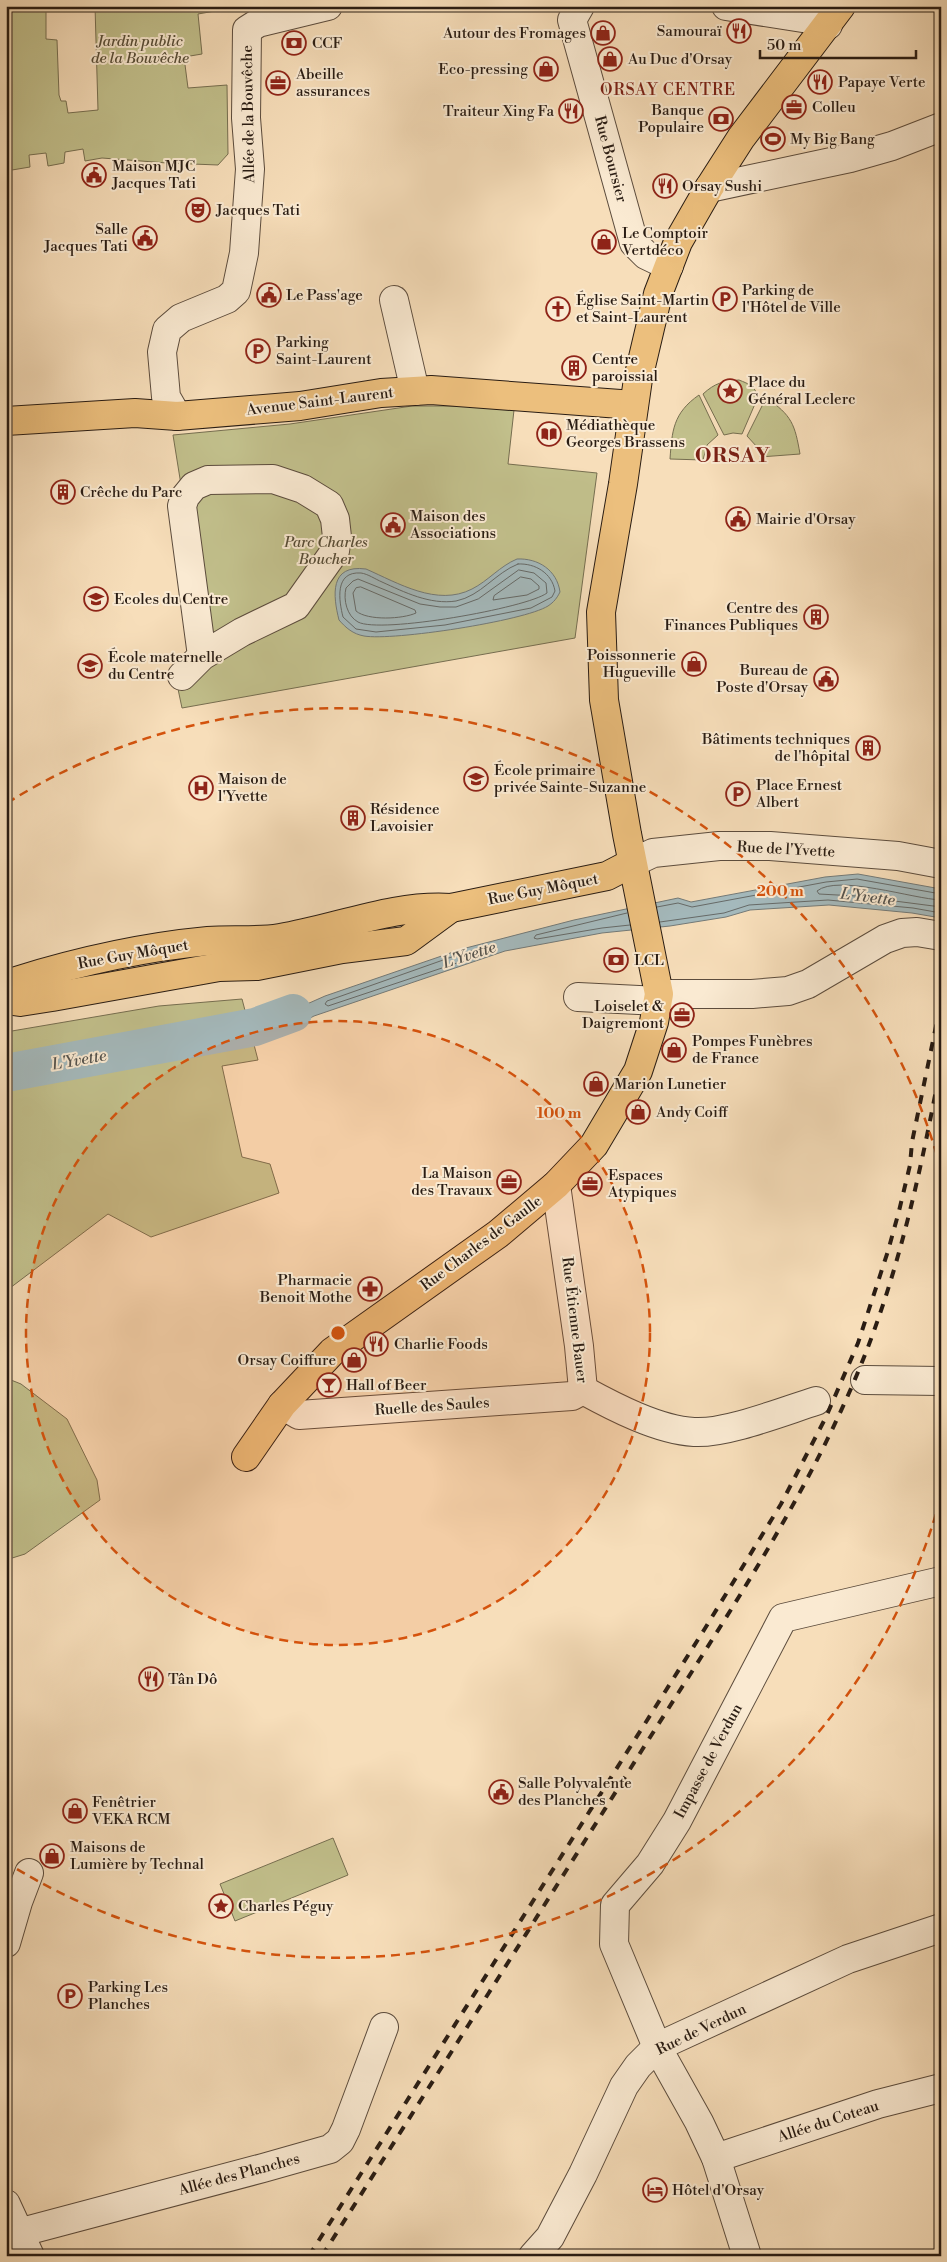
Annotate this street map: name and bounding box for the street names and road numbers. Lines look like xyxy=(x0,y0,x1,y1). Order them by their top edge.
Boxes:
street label: Allée de la Bouvêche xyxy=(238,45,259,184)
street label: Rue Boursier xyxy=(590,114,631,205)
street label: Avenue Saint-Laurent xyxy=(244,383,395,420)
street label: Rue de l'Yvette xyxy=(736,837,836,862)
street label: Rue Guy Môquet xyxy=(486,869,601,909)
street label: Rue Guy Môquet xyxy=(76,935,191,974)
street label: Rue Charles de Gaulle xyxy=(417,1192,546,1295)
street label: Rue Étienne Bauer xyxy=(557,1256,593,1385)
street label: Ruelle des Saules xyxy=(374,1393,490,1420)
street label: Impasse de Verdun xyxy=(670,1700,747,1822)
street label: Rue de Verdun xyxy=(653,1999,750,2060)
street label: Allée du Coteau xyxy=(774,2096,881,2147)
street label: Allée des Planches xyxy=(175,2149,302,2200)

